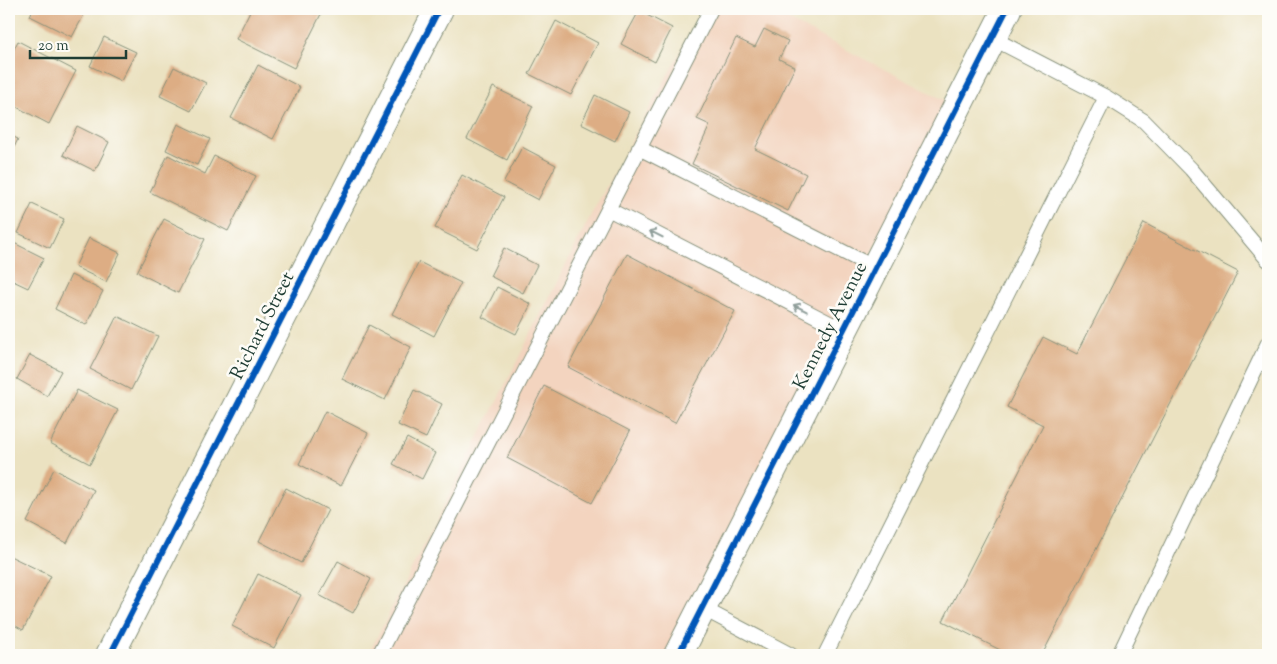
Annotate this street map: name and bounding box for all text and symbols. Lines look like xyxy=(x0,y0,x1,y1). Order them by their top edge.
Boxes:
scale bar xyxy=(30,28,126,60)
text: 20 m xyxy=(38,36,69,57)
one-way arrow xyxy=(648,229,663,239)
street label: Kennedy Avenue xyxy=(787,257,875,395)
street label: Richard Street xyxy=(224,267,302,385)
one-way arrow xyxy=(793,303,808,312)

